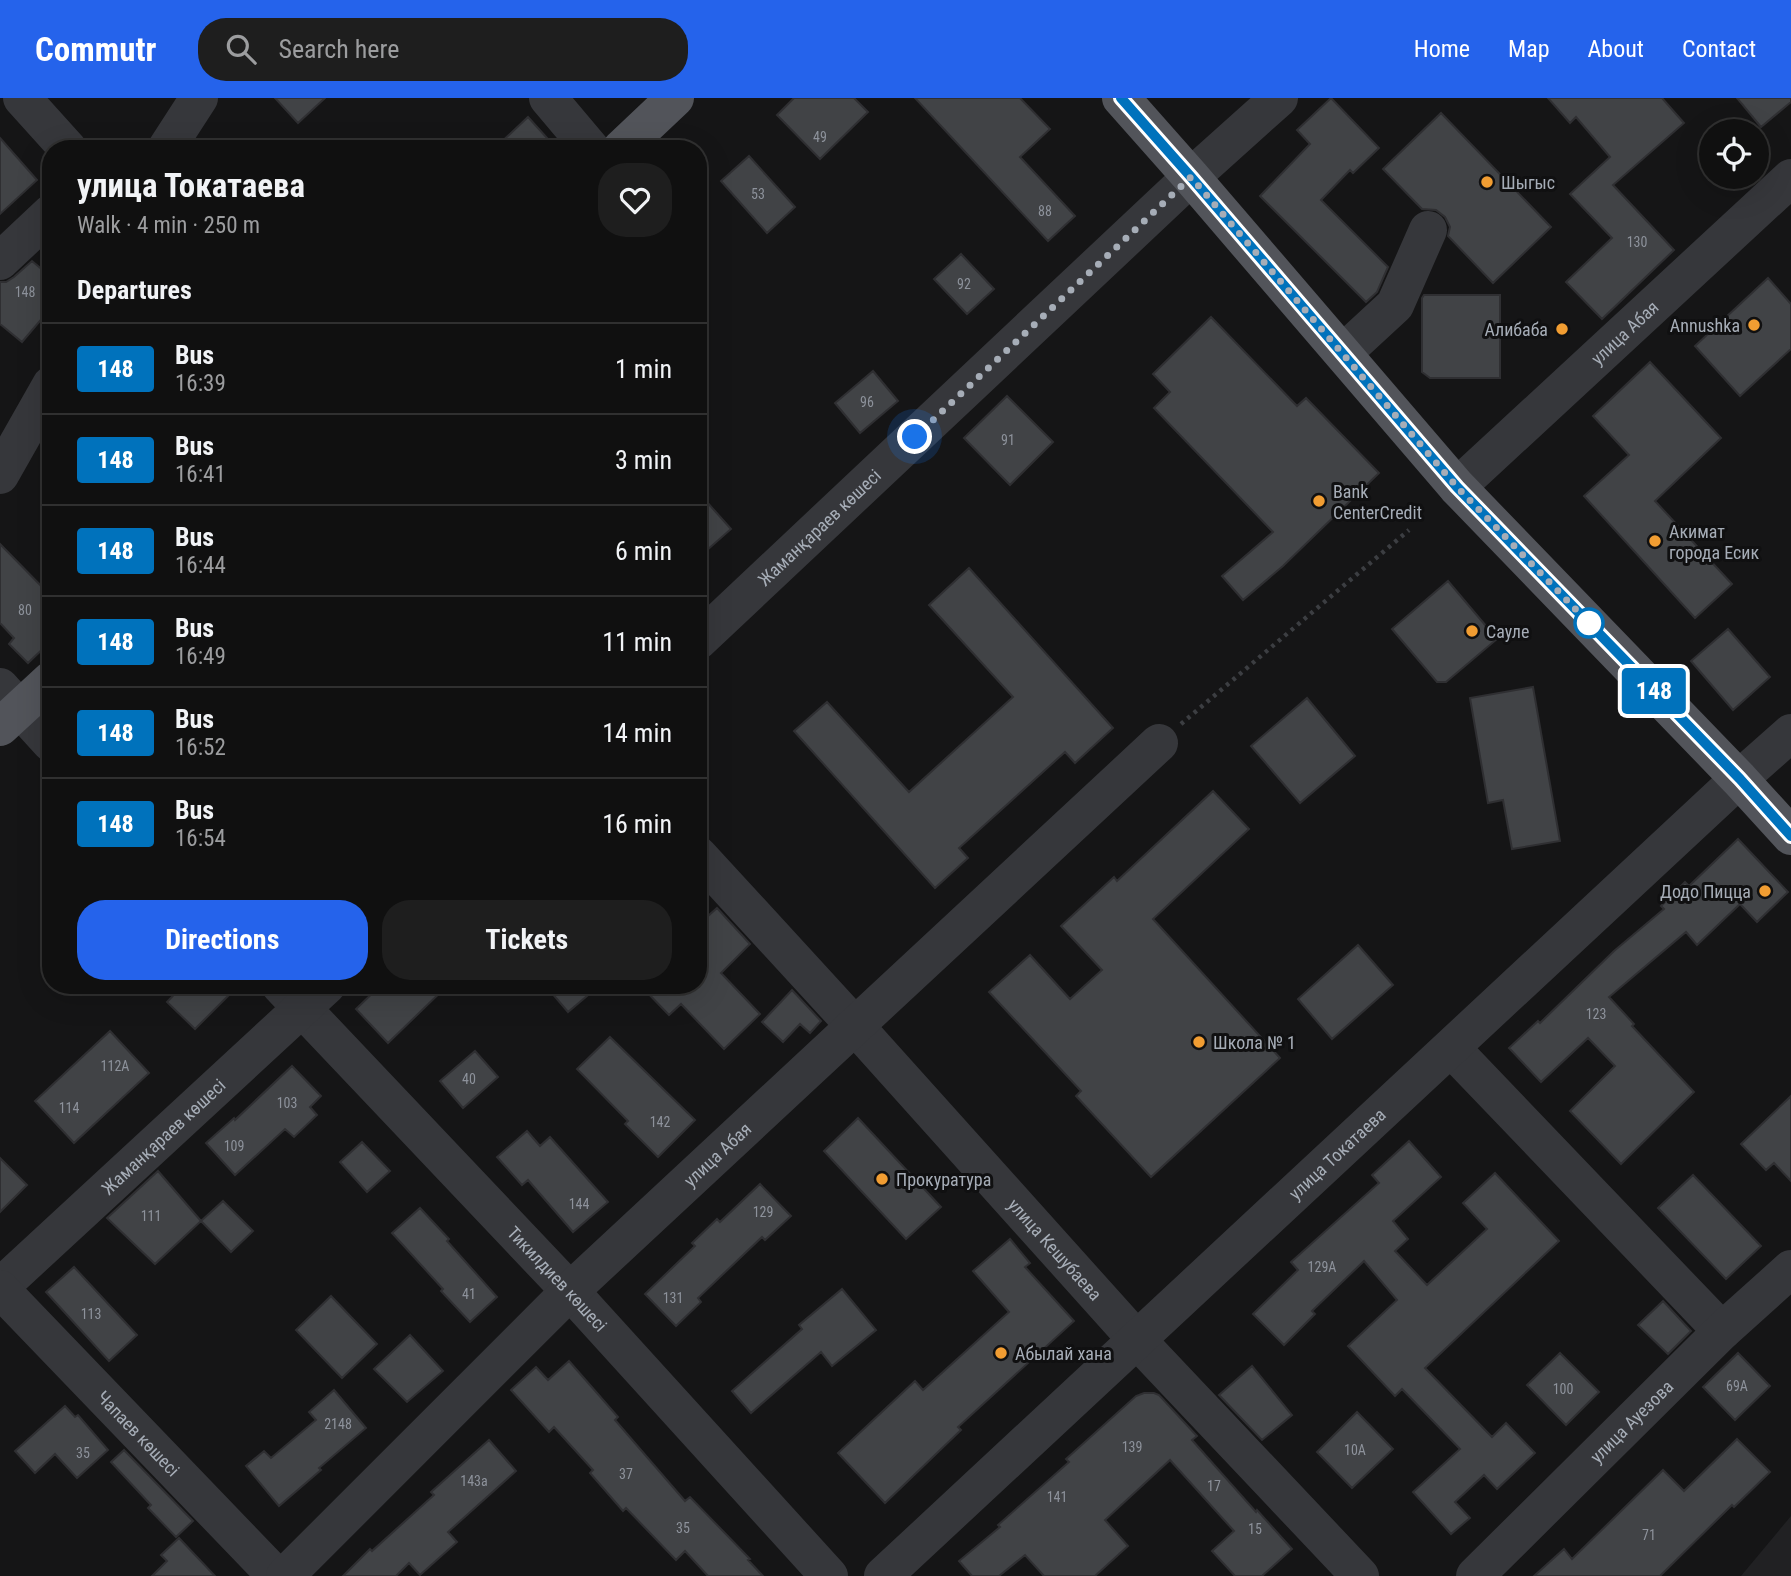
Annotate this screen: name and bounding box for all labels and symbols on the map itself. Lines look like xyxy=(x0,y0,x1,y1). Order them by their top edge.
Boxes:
house number: 49 xyxy=(813,129,827,145)
place label: Шыгыс xyxy=(1501,172,1555,193)
marker: Шыгыс xyxy=(1479,174,1495,190)
house number: 53 xyxy=(751,186,765,202)
house number: 88 xyxy=(1038,203,1052,219)
house number: 130 xyxy=(1627,234,1647,250)
house number: 92 xyxy=(957,276,971,292)
house number: 148 xyxy=(15,284,35,300)
street label: улица Абая xyxy=(1586,296,1662,368)
place label: Annushka xyxy=(1670,315,1740,336)
marker: Annushka xyxy=(1746,317,1762,333)
place label: Алибаба xyxy=(1484,319,1548,340)
marker: Алибаба xyxy=(1554,321,1570,337)
house number: 96 xyxy=(860,394,874,410)
your location xyxy=(897,419,932,454)
house number: 91 xyxy=(1001,432,1015,448)
street label: Жаманқараев көшесі xyxy=(753,465,885,590)
place label: Bank CenterCredit xyxy=(1333,481,1422,523)
marker: Bank CenterCredit xyxy=(1311,493,1327,509)
place label: Акимат города Есик xyxy=(1669,521,1759,563)
marker: Акимат города Есик xyxy=(1647,533,1663,549)
house number: 80 xyxy=(18,602,32,618)
unlabelled marker xyxy=(1574,608,1604,638)
place label: Сауле xyxy=(1486,621,1529,642)
marker: Сауле xyxy=(1464,623,1480,639)
line badge: 148 xyxy=(1614,668,1694,714)
place label: Додо Пицца xyxy=(1660,881,1751,902)
marker: Додо Пицца xyxy=(1757,883,1773,899)
house number: 123 xyxy=(1586,1006,1606,1022)
place label: Школа № 1 xyxy=(1213,1032,1296,1053)
marker: Школа № 1 xyxy=(1191,1034,1207,1050)
house number: 112А xyxy=(101,1058,129,1074)
house number: 40 xyxy=(462,1071,476,1087)
street label: Жаманқараев көшесі xyxy=(97,1074,229,1199)
house number: 103 xyxy=(277,1095,297,1111)
house number: 114 xyxy=(59,1100,79,1116)
street label: улица Токатаева xyxy=(1284,1103,1389,1204)
house number: 142 xyxy=(650,1114,670,1130)
street label: улица Абая xyxy=(679,1118,755,1190)
house number: 109 xyxy=(224,1138,244,1154)
place label: Прокуратура xyxy=(896,1169,991,1190)
marker: Прокуратура xyxy=(874,1171,890,1187)
street label: улица Кешубаева xyxy=(1004,1194,1107,1304)
house number: 144 xyxy=(569,1196,589,1212)
house number: 129 xyxy=(753,1204,773,1220)
house number: 111 xyxy=(141,1208,161,1224)
street label: Тикилдиев көшесі xyxy=(503,1222,612,1335)
house number: 129А xyxy=(1308,1259,1336,1275)
house number: 41 xyxy=(462,1286,476,1302)
house number: 131 xyxy=(663,1290,683,1306)
house number: 113 xyxy=(81,1306,101,1322)
place label: Абылай хана xyxy=(1015,1343,1112,1364)
marker: Абылай хана xyxy=(993,1345,1009,1361)
street label: улица Ауезова xyxy=(1585,1375,1677,1467)
house number: 69А xyxy=(1726,1378,1748,1394)
house number: 100 xyxy=(1553,1381,1573,1397)
street label: Чапаев көшесі xyxy=(93,1386,184,1480)
house number: 2148 xyxy=(324,1416,352,1432)
house number: 139 xyxy=(1122,1439,1142,1455)
house number: 10А xyxy=(1344,1442,1366,1458)
house number: 35 xyxy=(76,1445,90,1461)
house number: 37 xyxy=(619,1466,633,1482)
house number: 143а xyxy=(460,1473,488,1489)
house number: 17 xyxy=(1207,1478,1221,1494)
house number: 141 xyxy=(1047,1489,1067,1505)
house number: 35 xyxy=(676,1520,690,1536)
house number: 15 xyxy=(1248,1521,1262,1537)
house number: 71 xyxy=(1642,1527,1656,1543)

